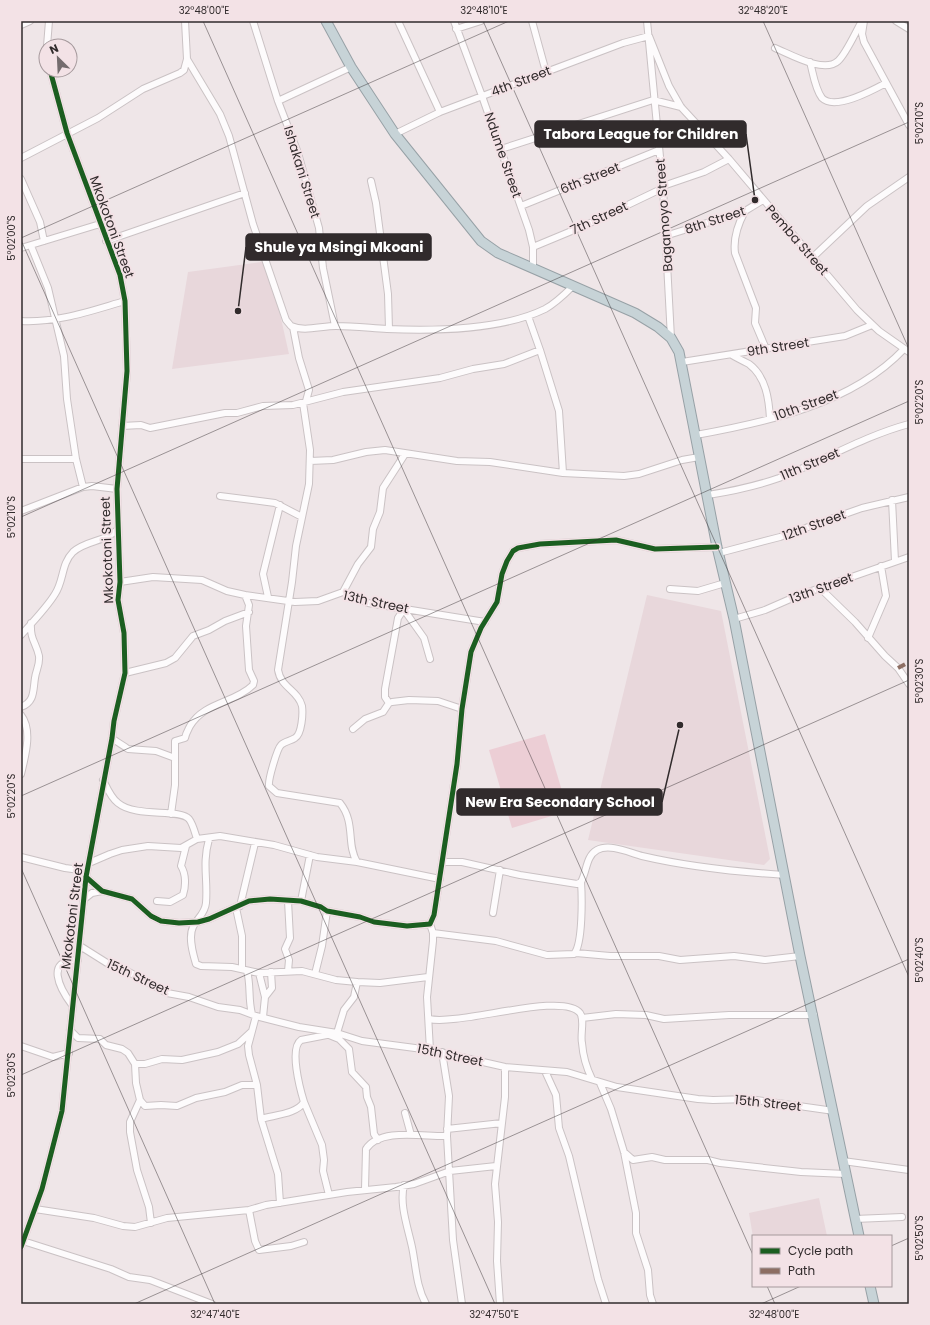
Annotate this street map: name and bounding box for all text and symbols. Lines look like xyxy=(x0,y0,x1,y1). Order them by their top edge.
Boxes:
text: 32°48'00"E xyxy=(179,3,229,18)
text: 32°48'10"E xyxy=(460,3,508,18)
text: 32°48'20"E xyxy=(738,3,788,18)
north arrow xyxy=(38,38,78,78)
text: N xyxy=(47,40,61,58)
street label: 4th Street xyxy=(488,61,554,101)
text: 5°02'10"S xyxy=(912,102,927,144)
street label: Ndume Street xyxy=(479,110,527,201)
callout: Tabora League for Children xyxy=(535,121,746,147)
street label: Ishakani Street xyxy=(279,123,325,221)
text: Tabora League for Children xyxy=(544,124,738,144)
street label: 6th Street xyxy=(557,157,623,199)
street label: Bagamoyo Street xyxy=(651,158,677,272)
street label: Mkokotoni Street xyxy=(85,173,139,281)
street label: 7th Street xyxy=(567,196,631,240)
street label: 8th Street xyxy=(682,201,748,239)
street label: Pemba Street xyxy=(761,201,833,280)
text: 5°02'00"S xyxy=(4,215,19,261)
callout: Shule ya Msingi Mkoani xyxy=(246,234,431,260)
text: Shule ya Msingi Mkoani xyxy=(255,237,423,257)
street label: 9th Street xyxy=(746,333,811,361)
text: 5°02'20"S xyxy=(912,379,927,424)
street label: 10th Street xyxy=(771,385,841,425)
street label: 11th Street xyxy=(777,443,843,485)
text: 5°02'10"S xyxy=(4,496,19,538)
street label: Mkokotoni Street xyxy=(96,496,118,604)
street label: 12th Street xyxy=(780,505,849,545)
street label: 13th Street xyxy=(787,568,856,608)
street label: 13th Street xyxy=(342,586,411,618)
text: 5°02'30"S xyxy=(912,658,927,703)
text: 5°02'20"S xyxy=(4,773,19,818)
callout: New Era Secondary School xyxy=(457,789,662,815)
text: New Era Secondary School xyxy=(465,792,655,812)
street label: Mkokotoni Street xyxy=(56,861,88,970)
text: 5°02'40"S xyxy=(912,937,927,983)
street label: 15th Street xyxy=(104,954,173,1000)
street label: 15th Street xyxy=(415,1039,485,1071)
text: 5°02'30"S xyxy=(4,1052,19,1097)
street label: 15th Street xyxy=(734,1090,803,1116)
text: 5°02'50"S xyxy=(912,1215,927,1261)
legend xyxy=(752,1235,892,1287)
text: Cycle path xyxy=(788,1242,853,1259)
text: Path xyxy=(788,1262,815,1279)
text: 32°47'40"E xyxy=(190,1307,240,1322)
text: 32°47'50"E xyxy=(469,1307,519,1322)
text: 32°48'00"E xyxy=(749,1307,799,1322)

